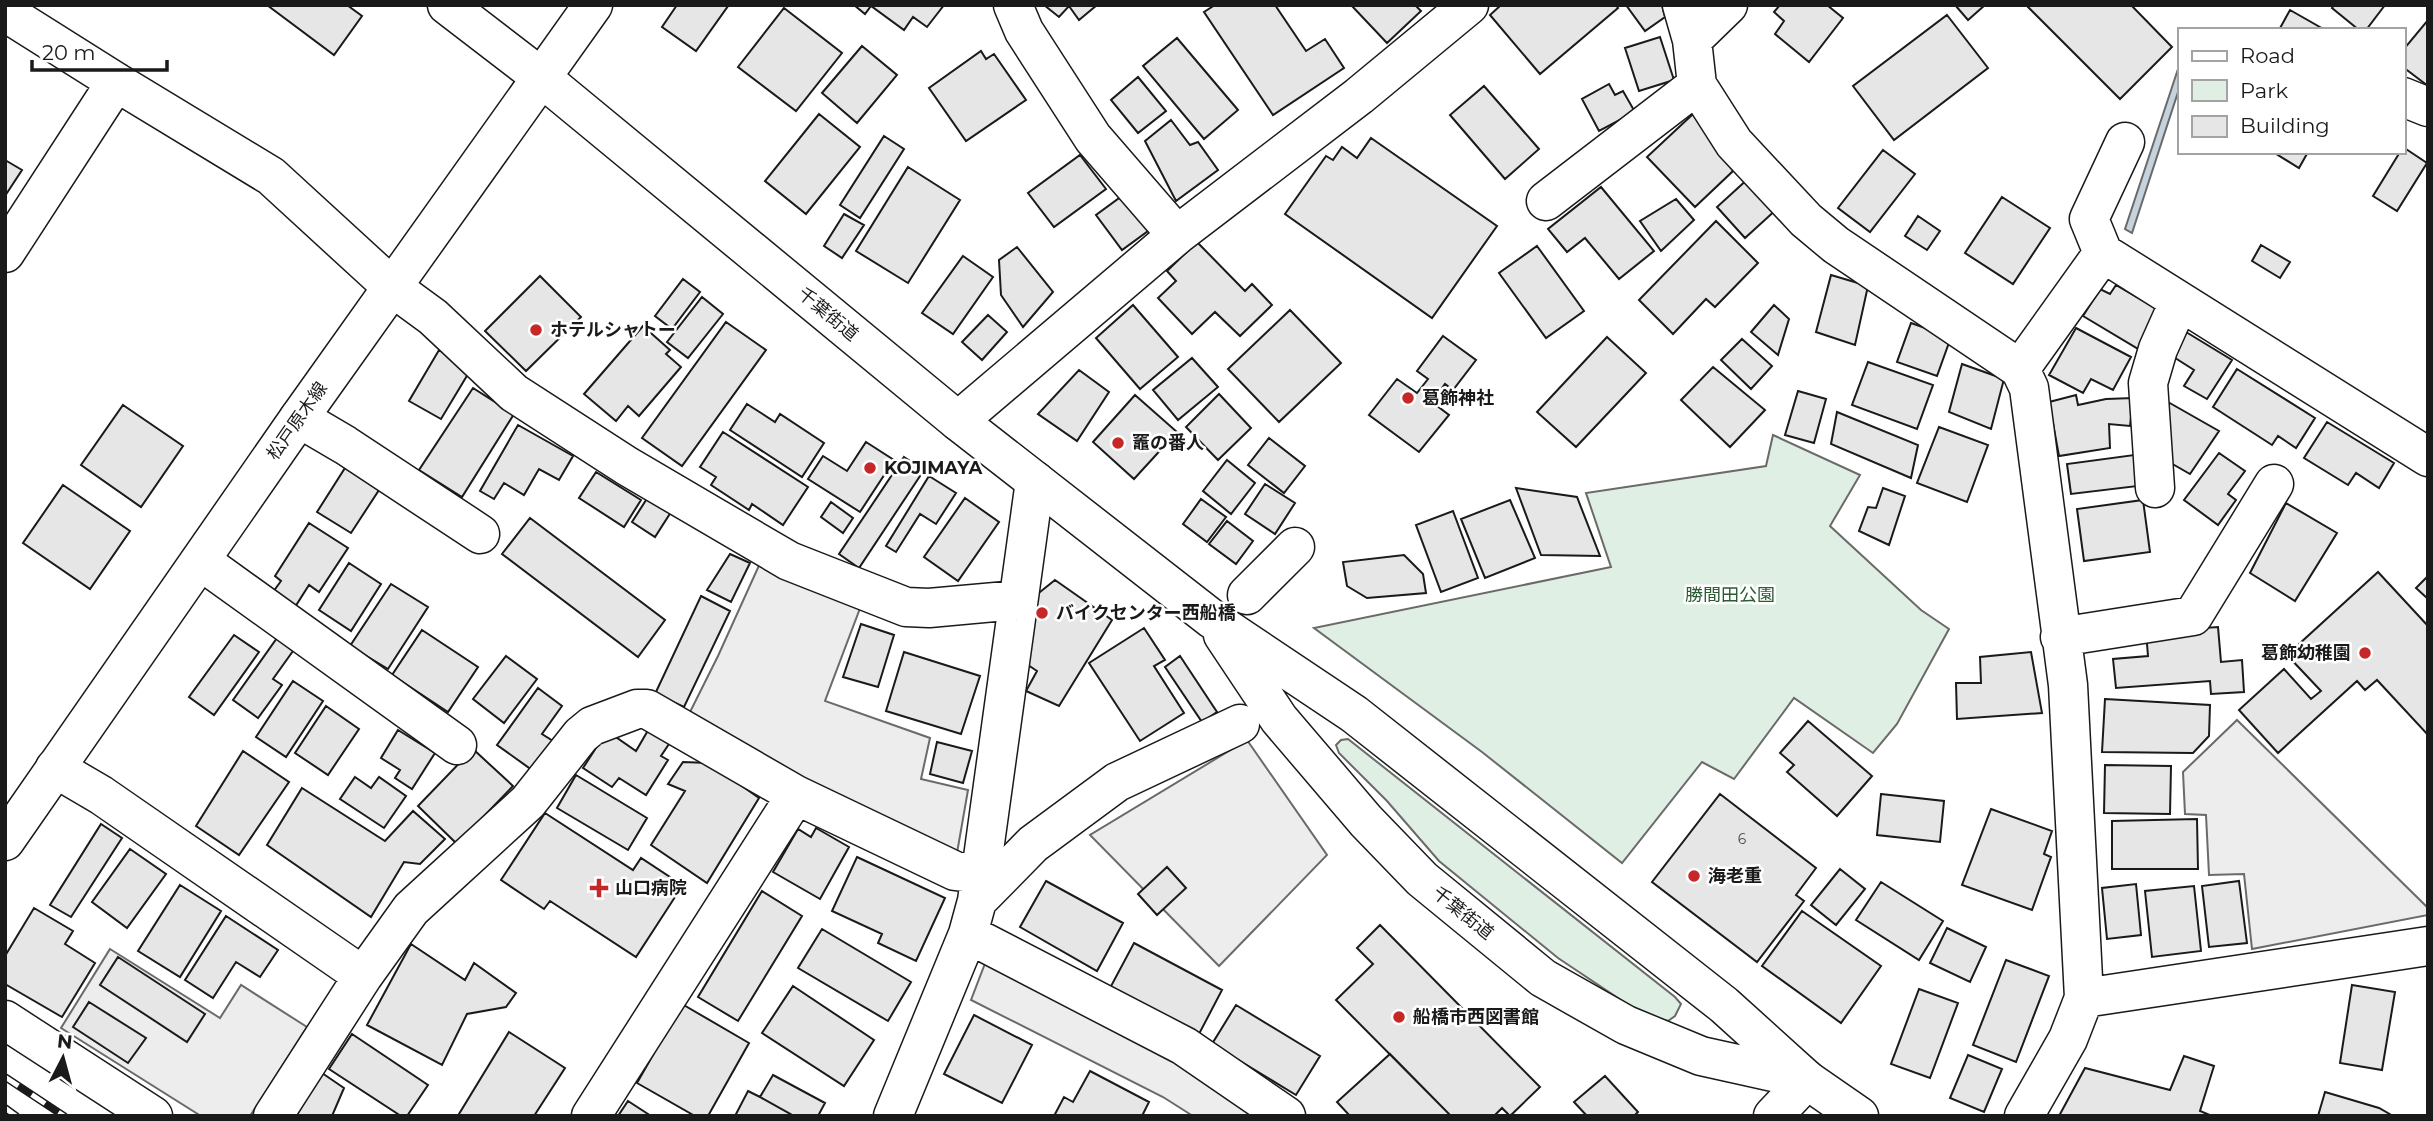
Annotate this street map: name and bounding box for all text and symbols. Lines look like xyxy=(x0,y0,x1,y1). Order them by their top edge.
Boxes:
scale bar xyxy=(32,28,166,72)
legend xyxy=(2178,28,2405,154)
text: 20 m xyxy=(42,40,96,65)
text: Road xyxy=(2240,43,2295,68)
text: Park xyxy=(2240,78,2288,103)
text: Building xyxy=(2240,113,2330,138)
street label: 千葉街道 xyxy=(793,282,863,346)
place label: ホテルシャトー xyxy=(550,319,676,341)
marker: ホテルシャトー xyxy=(528,322,544,338)
street label: 松戸原木線 xyxy=(262,378,332,464)
place label: 葛飾神社 xyxy=(1422,387,1494,409)
marker: 葛飾神社 xyxy=(1400,390,1416,406)
place label: 竈の番人 xyxy=(1132,432,1204,454)
marker: 竈の番人 xyxy=(1110,435,1126,451)
place label: KOJIMAYA xyxy=(884,457,982,479)
marker: KOJIMAYA xyxy=(862,460,878,476)
park label: 勝間田公園 xyxy=(1685,584,1775,606)
place label: バイクセンター西船橋 xyxy=(1056,602,1236,624)
marker: バイクセンター西船橋 xyxy=(1034,605,1050,621)
place label: 葛飾幼稚園 xyxy=(2261,642,2351,664)
marker: 葛飾幼稚園 xyxy=(2357,645,2373,661)
house number: 6 xyxy=(1738,830,1747,848)
place label: 海老重 xyxy=(1708,865,1762,887)
marker: 海老重 xyxy=(1686,868,1702,884)
place label: 山口病院 xyxy=(615,877,687,899)
marker: 山口病院 xyxy=(589,878,609,898)
street label: 千葉街道 xyxy=(1428,882,1498,944)
place label: 船橋市西図書館 xyxy=(1413,1006,1539,1028)
marker: 船橋市西図書館 xyxy=(1391,1009,1407,1025)
north arrow xyxy=(28,1023,98,1093)
text: N xyxy=(56,1029,74,1054)

